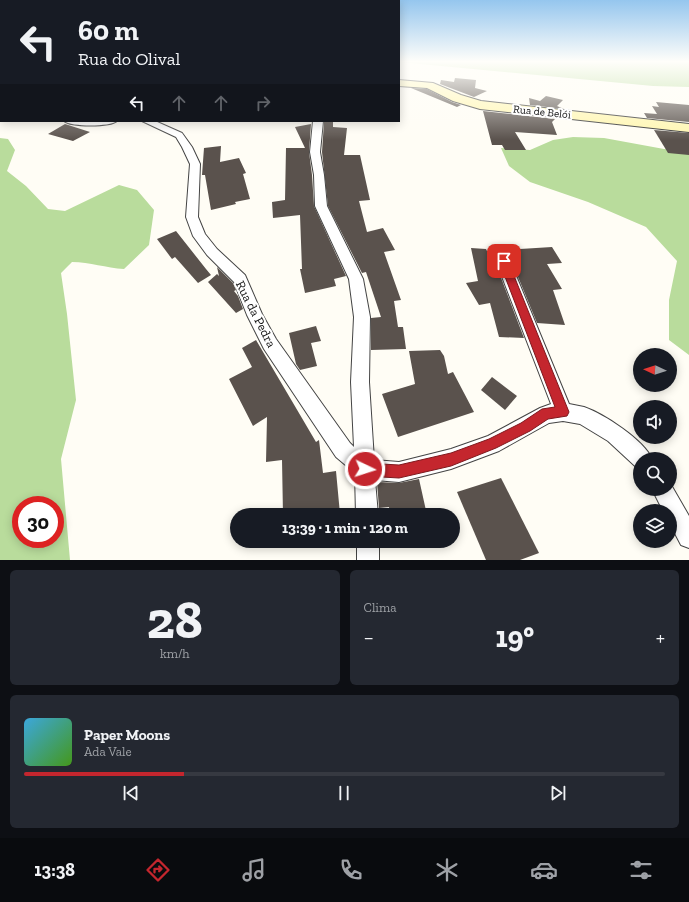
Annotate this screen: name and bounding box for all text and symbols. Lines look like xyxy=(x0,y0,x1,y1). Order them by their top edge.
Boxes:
text: 60 m xyxy=(78,14,139,47)
icon: left xyxy=(12,16,64,68)
text: Rua do Olival xyxy=(78,48,180,70)
icon: left xyxy=(126,92,148,114)
icon: ahead xyxy=(168,92,190,114)
icon: ahead xyxy=(210,92,232,114)
icon: right xyxy=(252,92,274,114)
street label: Rua de Belói xyxy=(513,103,571,121)
pin xyxy=(487,244,521,278)
icon: arrive xyxy=(493,250,515,272)
street label: Rua da Pedra xyxy=(233,278,280,351)
north arrow xyxy=(633,348,677,392)
map controls xyxy=(633,348,677,548)
button: sound xyxy=(633,400,677,444)
position arrow xyxy=(344,448,386,490)
button: search xyxy=(633,452,677,496)
speed limit sign: 30 xyxy=(12,496,64,548)
button: layers xyxy=(633,504,677,548)
text: 13:39 · 1 min · 120 m xyxy=(282,519,408,537)
text: 28 xyxy=(147,589,203,651)
text: Clima xyxy=(364,600,397,615)
text: 19° xyxy=(495,619,534,655)
text: − xyxy=(364,624,374,651)
text: + xyxy=(656,624,665,651)
text: km/h xyxy=(160,646,190,661)
text: Paper Moons xyxy=(84,726,170,744)
text: Ada Vale xyxy=(84,744,132,759)
icon: previous xyxy=(120,782,142,804)
icon: pause xyxy=(333,782,355,804)
icon: next xyxy=(547,782,569,804)
icon: directions xyxy=(144,856,172,884)
icon: music xyxy=(240,856,268,884)
icon: phone xyxy=(337,856,365,884)
icon: climate xyxy=(433,856,461,884)
icon: car xyxy=(530,856,558,884)
icon: filters xyxy=(627,856,655,884)
text: 13:38 xyxy=(34,859,75,881)

